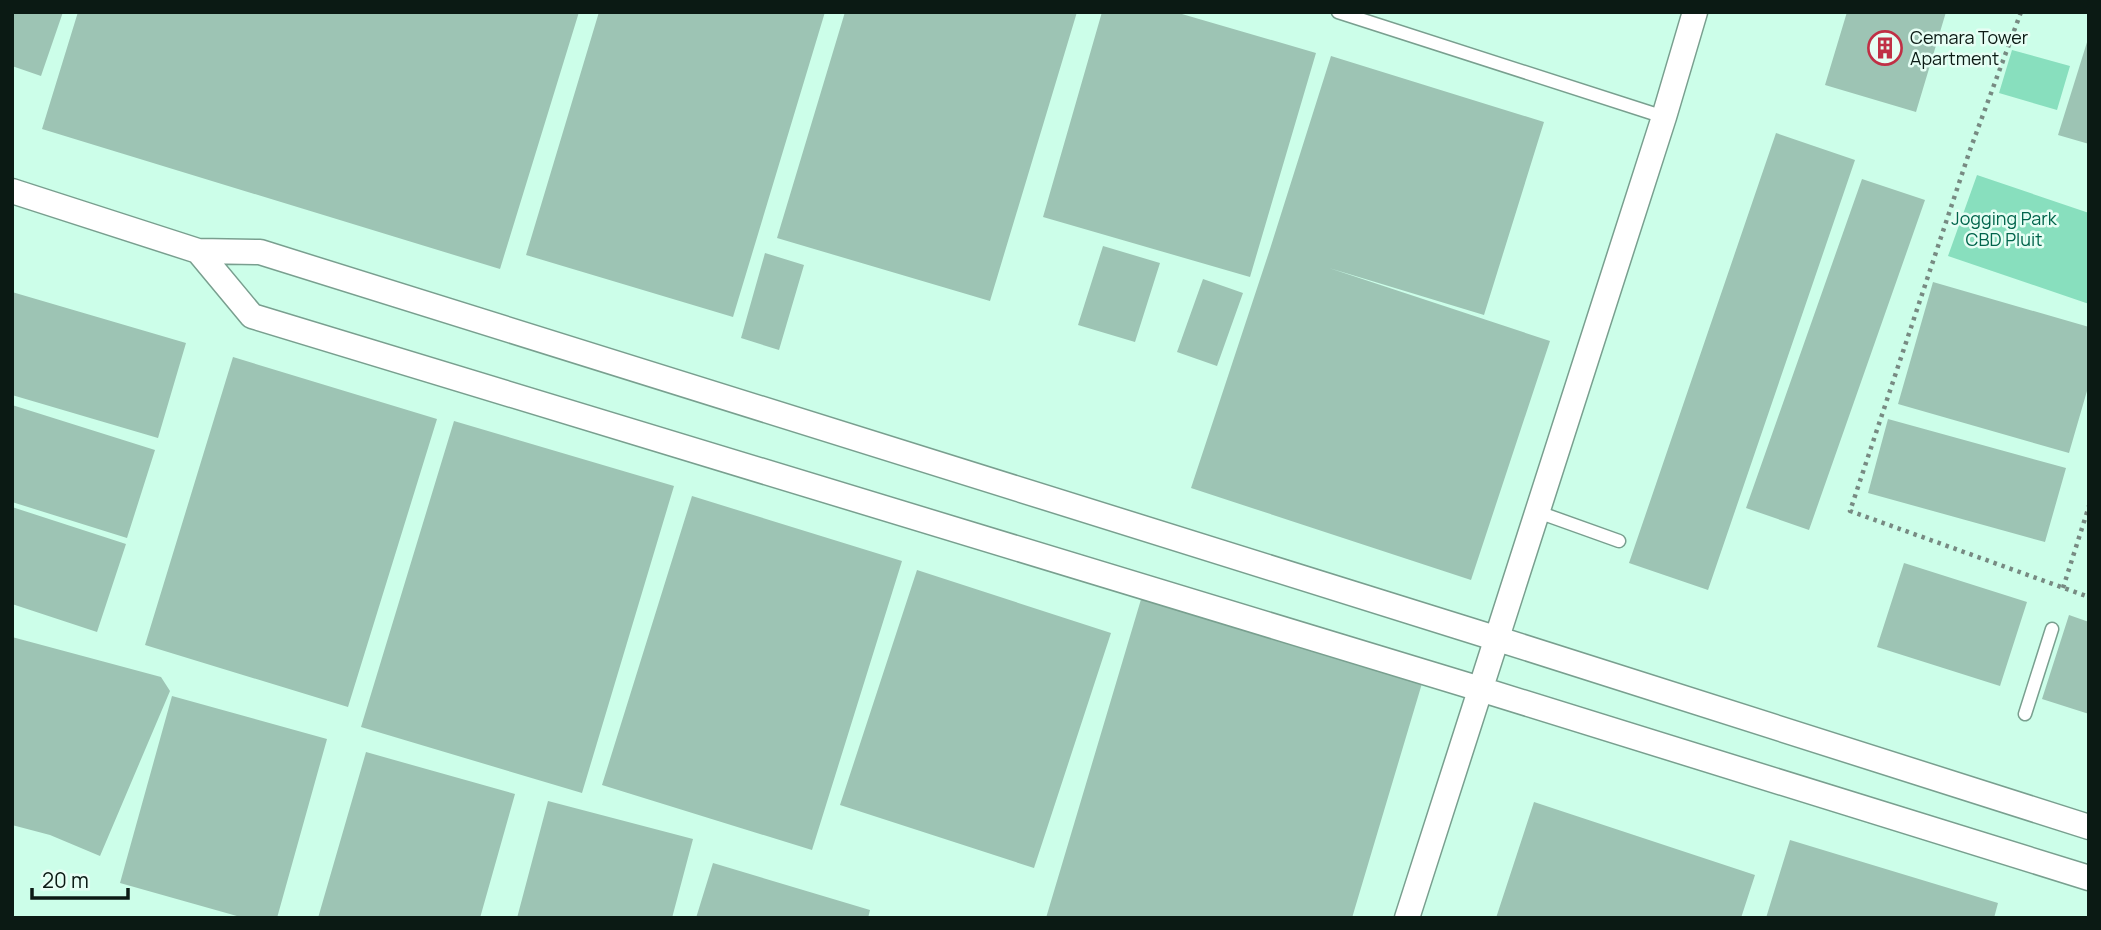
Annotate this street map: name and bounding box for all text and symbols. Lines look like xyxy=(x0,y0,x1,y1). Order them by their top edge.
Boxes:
place label: Cemara Tower Apartment xyxy=(1910,25,2029,70)
building icon: Cemara Tower Apartment xyxy=(1866,29,1904,67)
park label: Jogging Park CBD Pluit xyxy=(1951,206,2058,251)
scale bar xyxy=(32,856,128,900)
text: 20 m xyxy=(42,866,89,894)

